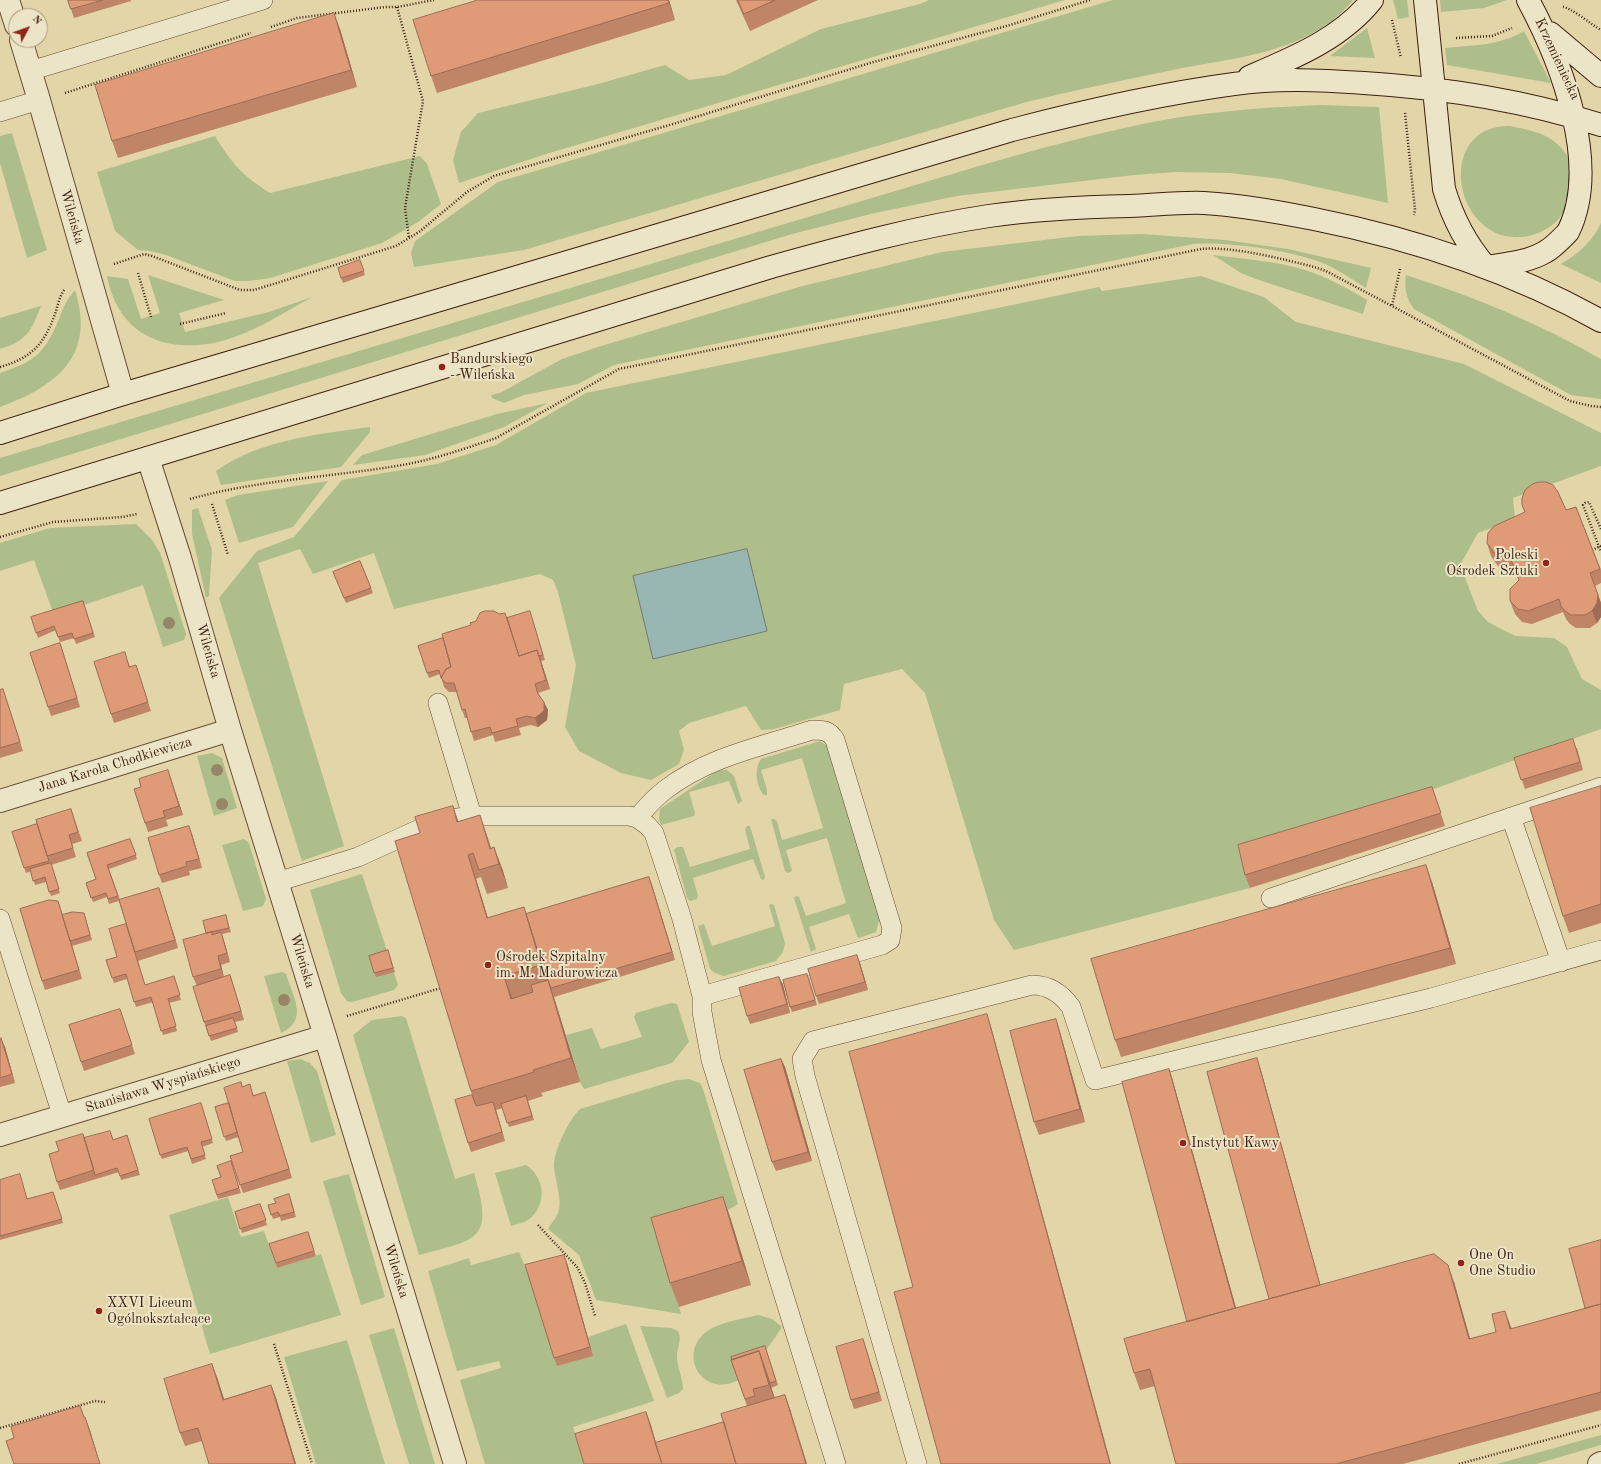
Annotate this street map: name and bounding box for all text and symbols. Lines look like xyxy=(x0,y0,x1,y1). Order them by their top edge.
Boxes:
north arrow xyxy=(8,8,48,48)
text: N xyxy=(30,14,44,27)
street label: Krzemieniecka xyxy=(1531,15,1583,103)
street label: Wileńska xyxy=(56,188,88,246)
place label: Bandurskiego - Wileńska xyxy=(450,351,533,384)
marker: Bandurskiego - Wileńska xyxy=(437,362,447,372)
place label: Poleski Ośrodek Sztuki xyxy=(1446,547,1538,580)
marker: Poleski Ośrodek Sztuki xyxy=(1541,558,1551,568)
street label: Wileńska xyxy=(192,622,224,680)
street label: Jana Karola Chodkiewicza xyxy=(36,734,194,796)
street label: Wileńska xyxy=(286,932,318,990)
place label: Ośrodek Szpitalny im. M. Madurowicza xyxy=(496,949,618,982)
marker: Ośrodek Szpitalny im. M. Madurowicza xyxy=(483,960,493,970)
street label: Stanisława Wyspiańskiego xyxy=(83,1053,243,1117)
place label: Instytut Kawy xyxy=(1191,1135,1279,1151)
marker: Instytut Kawy xyxy=(1178,1138,1188,1148)
street label: Wileńska xyxy=(380,1242,412,1300)
place label: One On One Studio xyxy=(1469,1247,1536,1280)
marker: One On One Studio xyxy=(1456,1258,1466,1268)
place label: XXVI Liceum Ogólnokształcące xyxy=(107,1295,210,1328)
marker: XXVI Liceum Ogólnokształcące xyxy=(94,1306,104,1316)

